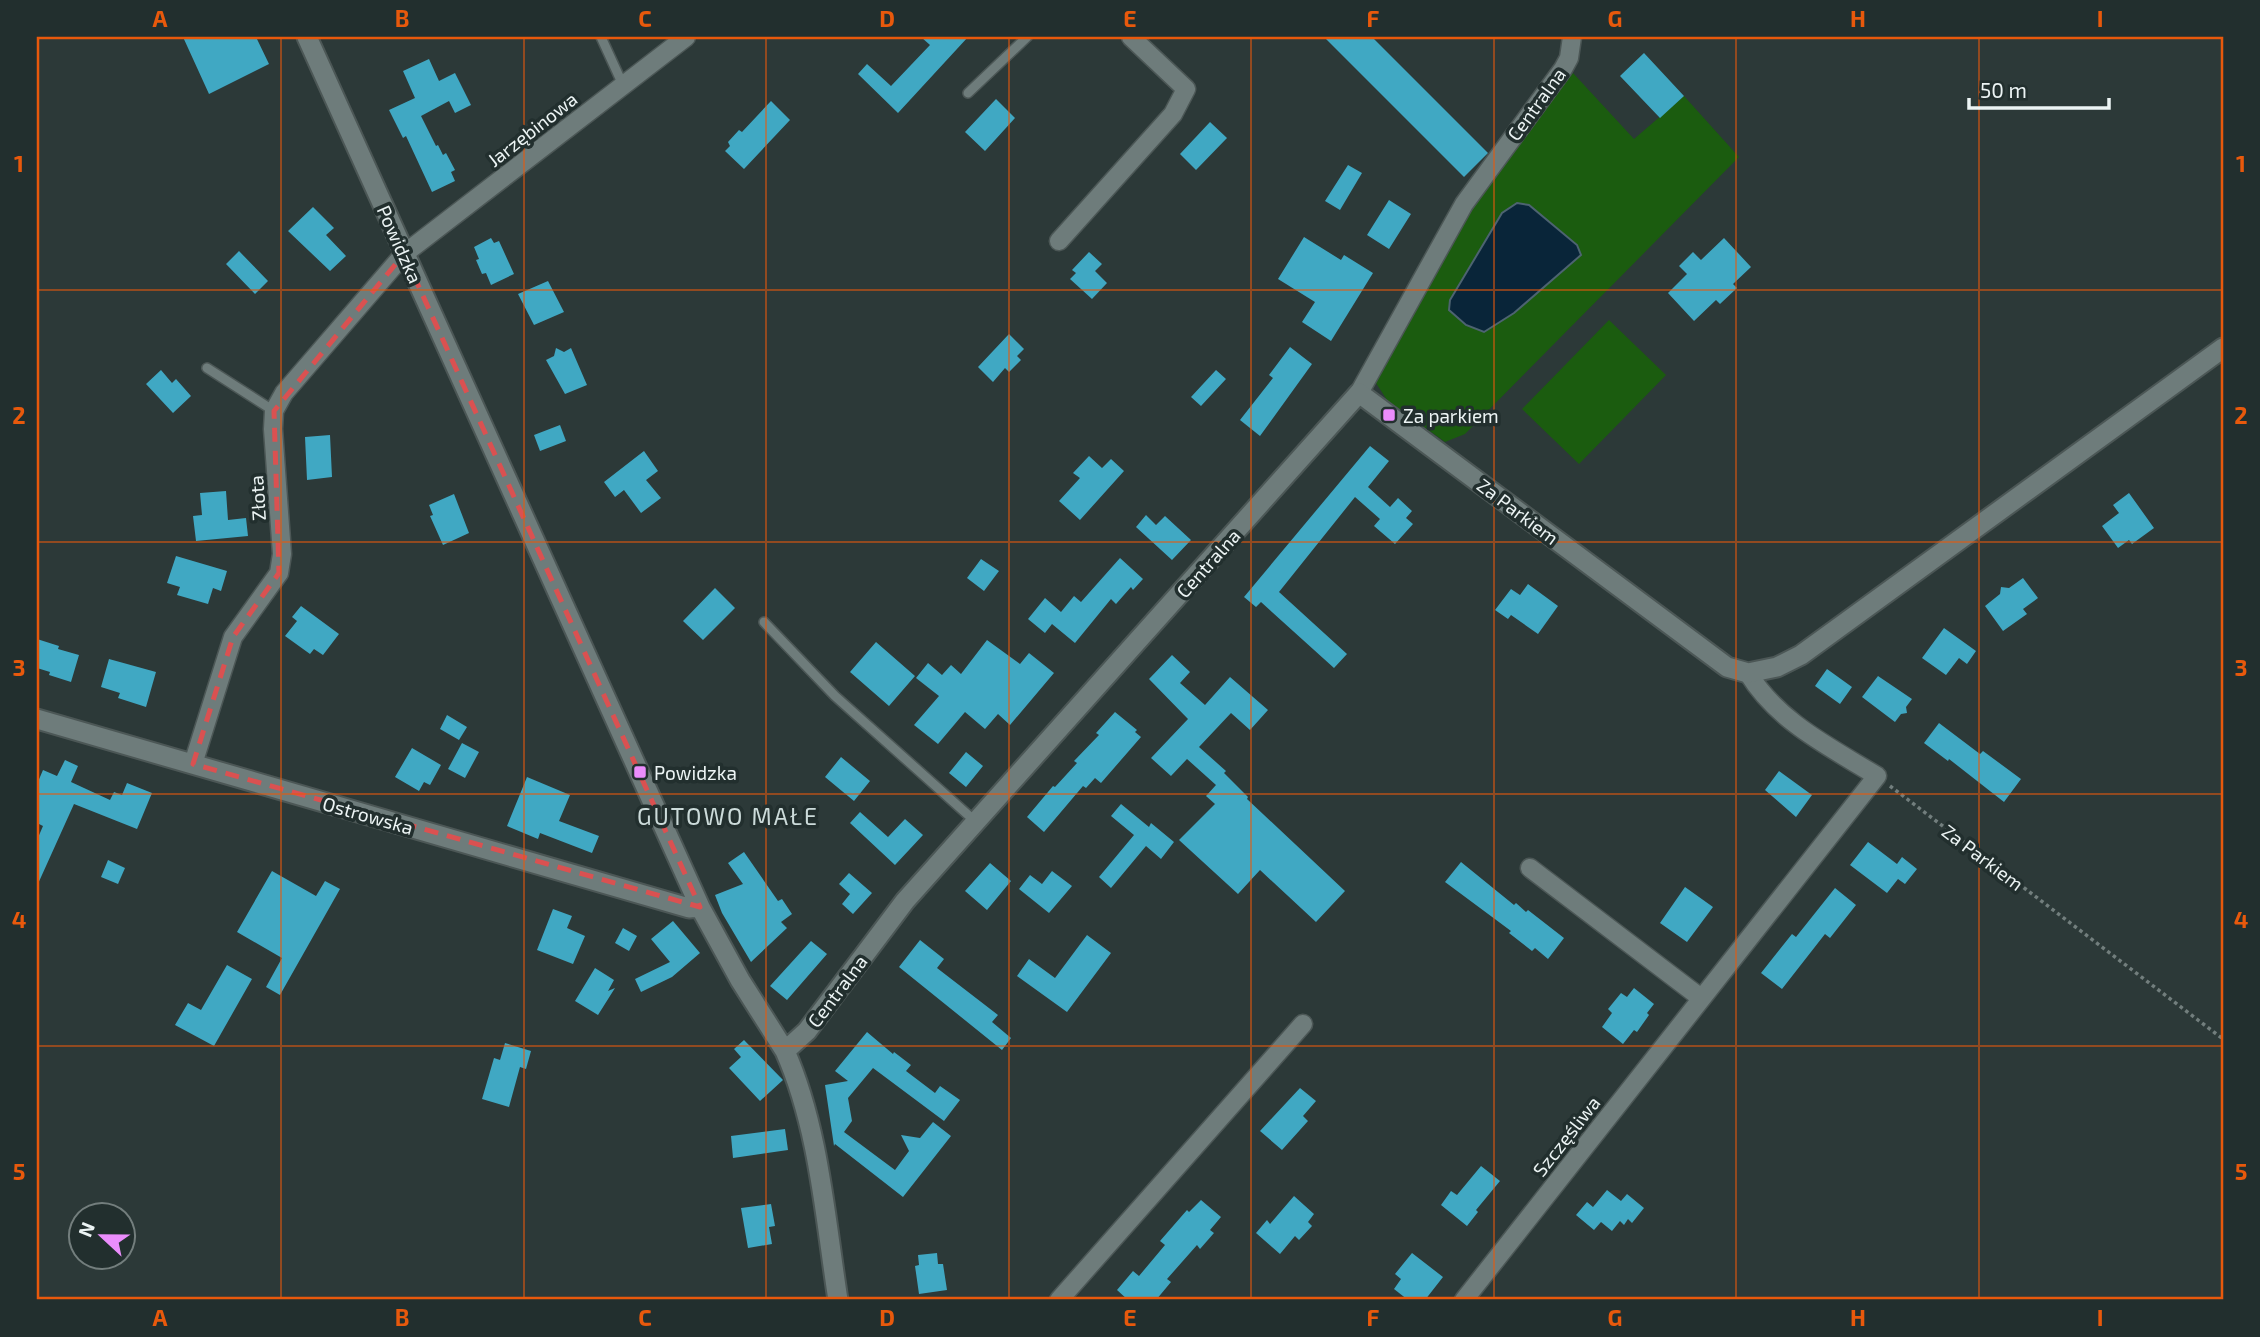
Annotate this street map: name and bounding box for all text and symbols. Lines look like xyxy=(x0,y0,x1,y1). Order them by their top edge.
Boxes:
text: A xyxy=(152,4,168,32)
text: B xyxy=(395,4,409,32)
text: C xyxy=(638,4,652,32)
text: D xyxy=(879,4,895,32)
text: E xyxy=(1123,4,1137,32)
text: F xyxy=(1367,4,1380,32)
text: G xyxy=(1608,4,1622,32)
text: H xyxy=(1850,4,1866,32)
text: I xyxy=(2097,4,2103,32)
street label: Centralna xyxy=(1502,63,1570,145)
scale bar xyxy=(1969,66,2110,110)
text: 50 m xyxy=(1980,77,2027,102)
street label: Jarzębinowa xyxy=(482,87,582,171)
text: 1 xyxy=(14,149,24,177)
text: 1 xyxy=(2236,149,2246,177)
street label: Powidzka xyxy=(373,201,427,287)
text: 2 xyxy=(12,401,26,429)
text: 2 xyxy=(2234,401,2248,429)
place label: Za parkiem xyxy=(1403,404,1499,427)
marker: Za parkiem xyxy=(1381,407,1397,423)
street label: Za Parkiem xyxy=(1473,473,1563,549)
street label: Złota xyxy=(244,475,270,521)
street label: Centralna xyxy=(1171,524,1245,602)
text: 3 xyxy=(12,653,26,681)
text: 3 xyxy=(2234,653,2248,681)
place label: Powidzka xyxy=(654,761,737,784)
marker: Powidzka xyxy=(632,764,648,780)
street label: Ostrowska xyxy=(320,791,416,839)
district label: GUTOWO MAŁE xyxy=(637,802,819,830)
street label: Za Parkiem xyxy=(1938,819,2028,895)
text: 4 xyxy=(12,905,26,933)
text: 4 xyxy=(2234,905,2248,933)
street label: Centralna xyxy=(802,950,872,1032)
street label: Szczęśliwa xyxy=(1528,1091,1604,1181)
text: 5 xyxy=(13,1157,25,1185)
text: 5 xyxy=(2235,1157,2247,1185)
north arrow xyxy=(66,1200,136,1270)
text: N xyxy=(73,1219,99,1240)
text: A xyxy=(152,1303,168,1331)
text: B xyxy=(395,1303,409,1331)
text: C xyxy=(638,1303,652,1331)
text: D xyxy=(879,1303,895,1331)
text: E xyxy=(1123,1303,1137,1331)
text: F xyxy=(1367,1303,1380,1331)
text: G xyxy=(1608,1303,1622,1331)
text: H xyxy=(1850,1303,1866,1331)
text: I xyxy=(2097,1303,2103,1331)

